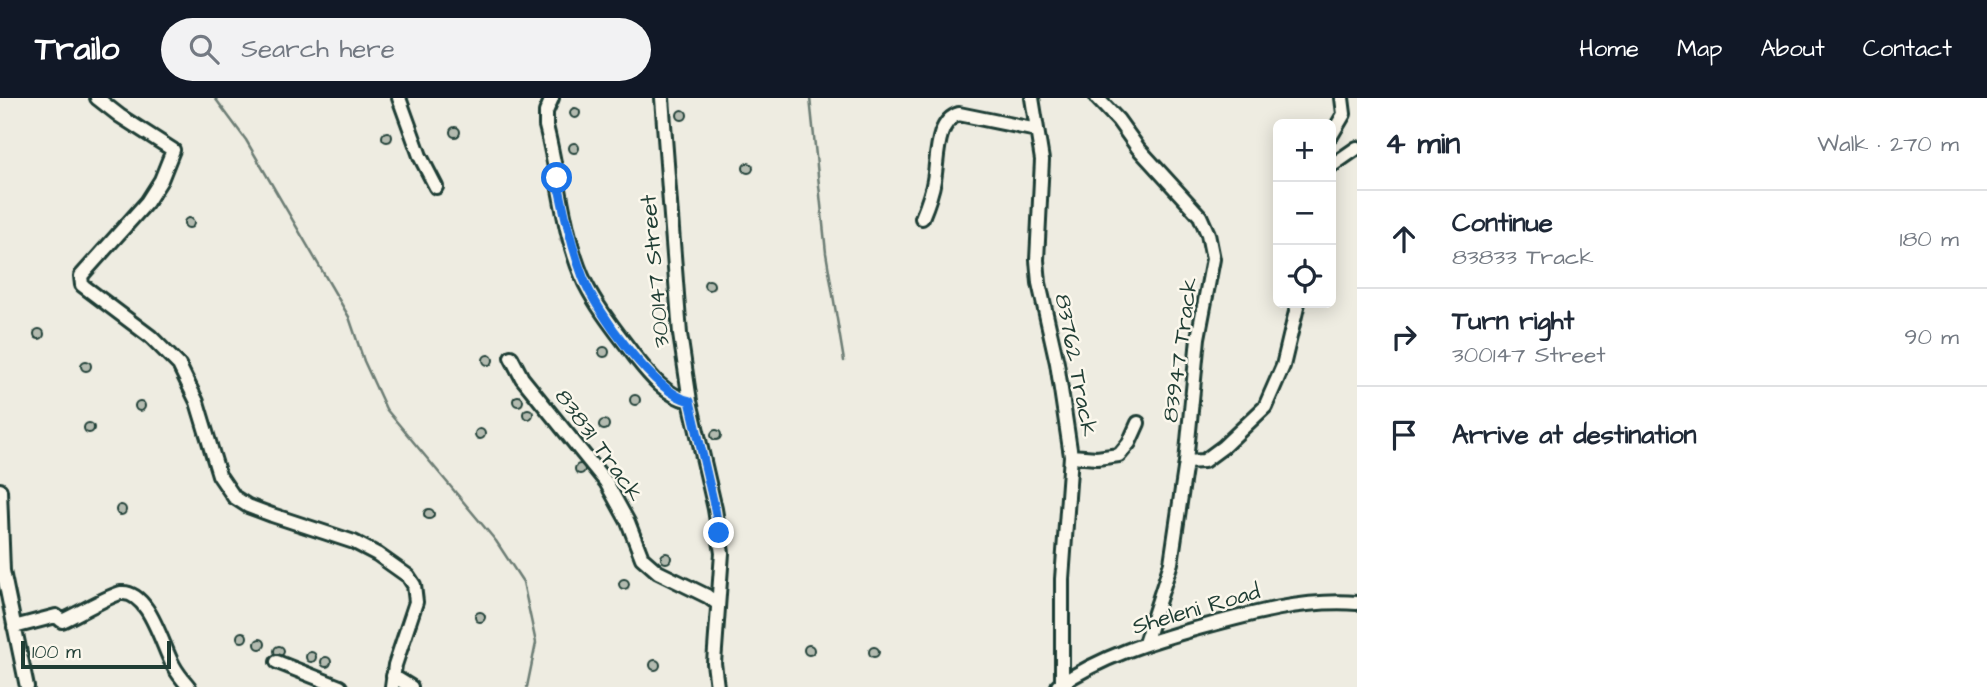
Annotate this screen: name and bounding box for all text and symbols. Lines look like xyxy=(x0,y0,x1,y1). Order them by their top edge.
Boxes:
search box xyxy=(161,18,651,81)
text: Trailo xyxy=(35,26,119,72)
icon: search xyxy=(185,30,223,68)
text: Search here xyxy=(241,31,395,67)
text: Home xyxy=(1579,32,1639,66)
text: Map xyxy=(1677,32,1722,66)
text: About xyxy=(1760,32,1825,66)
text: Contact xyxy=(1863,32,1952,66)
map controls xyxy=(1273,119,1336,308)
button: + xyxy=(1273,119,1336,182)
text: 4 min xyxy=(1385,123,1460,165)
text: Walk · 270 m xyxy=(1817,128,1959,160)
route start xyxy=(541,162,572,193)
button: − xyxy=(1273,182,1336,245)
street label: 300147 Street xyxy=(632,192,678,349)
text: Continue xyxy=(1452,205,1553,241)
icon: ahead xyxy=(1385,220,1423,258)
text: 180 m xyxy=(1900,223,1959,255)
text: 83833 Track xyxy=(1452,241,1594,273)
button: locate xyxy=(1273,245,1336,308)
street label: 83947 Track xyxy=(1154,275,1206,425)
street label: 83762 Track xyxy=(1046,291,1106,439)
text: Turn right xyxy=(1452,303,1574,339)
icon: right xyxy=(1385,318,1423,356)
text: 90 m xyxy=(1904,321,1959,353)
text: 300147 Street xyxy=(1452,339,1606,371)
street label: 83831 Track xyxy=(547,382,651,508)
icon: arrive xyxy=(1385,416,1423,454)
text: Arrive at destination xyxy=(1452,417,1697,453)
route end xyxy=(703,517,734,548)
street label: Sheleni Road xyxy=(1128,575,1264,643)
scale bar xyxy=(21,638,172,670)
text: 100 m xyxy=(32,639,81,666)

